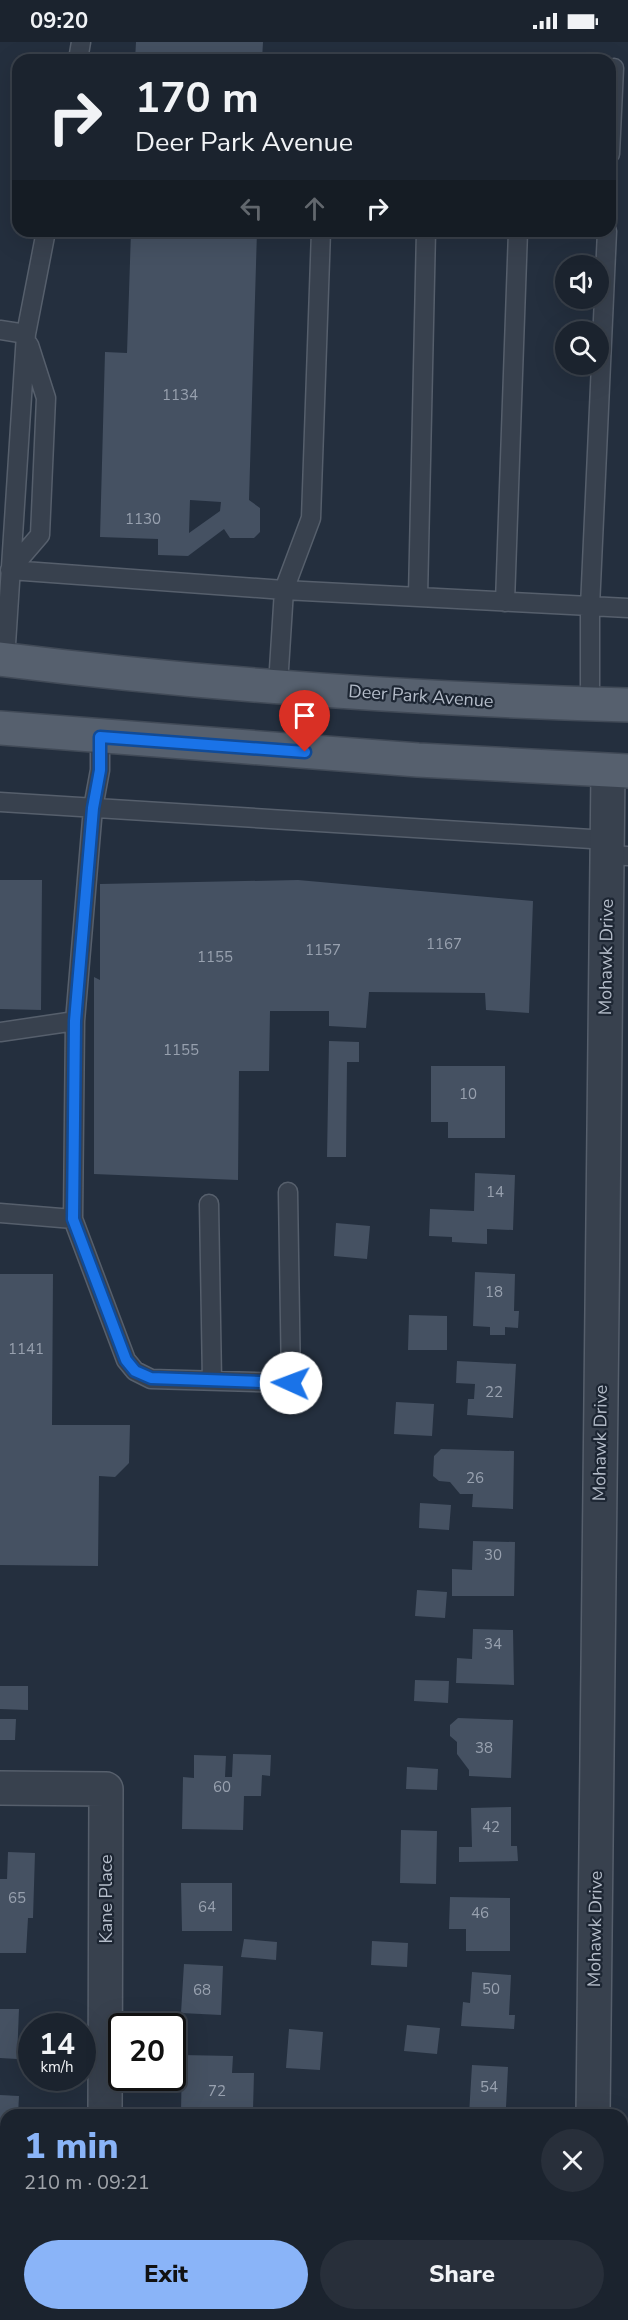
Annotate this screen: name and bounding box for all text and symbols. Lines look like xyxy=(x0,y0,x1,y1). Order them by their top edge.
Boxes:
text: 09:20 xyxy=(30,6,88,36)
text: 170 m xyxy=(135,70,259,127)
icon: right xyxy=(36,78,114,156)
text: Deer Park Avenue xyxy=(135,124,353,161)
icon: left xyxy=(235,192,268,225)
icon: ahead xyxy=(298,192,331,225)
icon: right xyxy=(361,192,394,225)
map controls xyxy=(555,255,609,375)
button: sound xyxy=(555,255,609,309)
button: search xyxy=(555,321,609,375)
house number: 1134 xyxy=(162,385,198,405)
house number: 1130 xyxy=(125,509,161,529)
street label: Deer Park Avenue xyxy=(348,679,494,713)
pin xyxy=(279,690,330,752)
icon: arrive xyxy=(288,699,321,732)
street label: Mohawk Drive xyxy=(593,899,619,1015)
house number: 1167 xyxy=(426,934,462,954)
house number: 1157 xyxy=(305,940,341,960)
house number: 1155 xyxy=(197,947,233,967)
house number: 1155 xyxy=(163,1040,199,1060)
house number: 10 xyxy=(459,1084,477,1104)
house number: 14 xyxy=(486,1182,504,1202)
house number: 18 xyxy=(485,1282,503,1302)
house number: 1141 xyxy=(8,1339,44,1359)
position arrow xyxy=(259,1351,323,1415)
house number: 22 xyxy=(485,1382,503,1402)
street label: Mohawk Drive xyxy=(587,1385,613,1501)
house number: 26 xyxy=(466,1468,484,1488)
house number: 30 xyxy=(484,1545,502,1565)
house number: 34 xyxy=(484,1634,502,1654)
house number: 38 xyxy=(475,1738,493,1758)
house number: 60 xyxy=(213,1777,231,1797)
house number: 42 xyxy=(482,1817,500,1837)
street label: Kane Place xyxy=(94,1854,118,1944)
street label: Mohawk Drive xyxy=(582,1871,608,1987)
house number: 65 xyxy=(8,1888,26,1908)
house number: 64 xyxy=(198,1897,216,1917)
house number: 46 xyxy=(471,1903,489,1923)
house number: 50 xyxy=(482,1979,500,1999)
house number: 68 xyxy=(193,1980,211,2000)
speed limit sign: 20 xyxy=(108,2013,186,2091)
text: 14 xyxy=(39,2024,75,2065)
text: km/h xyxy=(40,2057,74,2077)
house number: 54 xyxy=(480,2077,498,2097)
house number: 72 xyxy=(208,2081,226,2101)
text: 1 min xyxy=(24,2122,119,2171)
button: close xyxy=(541,2129,604,2192)
text: 210 m · 09:21 xyxy=(24,2169,150,2196)
button: Exit xyxy=(24,2240,308,2309)
button: Share xyxy=(320,2240,604,2309)

